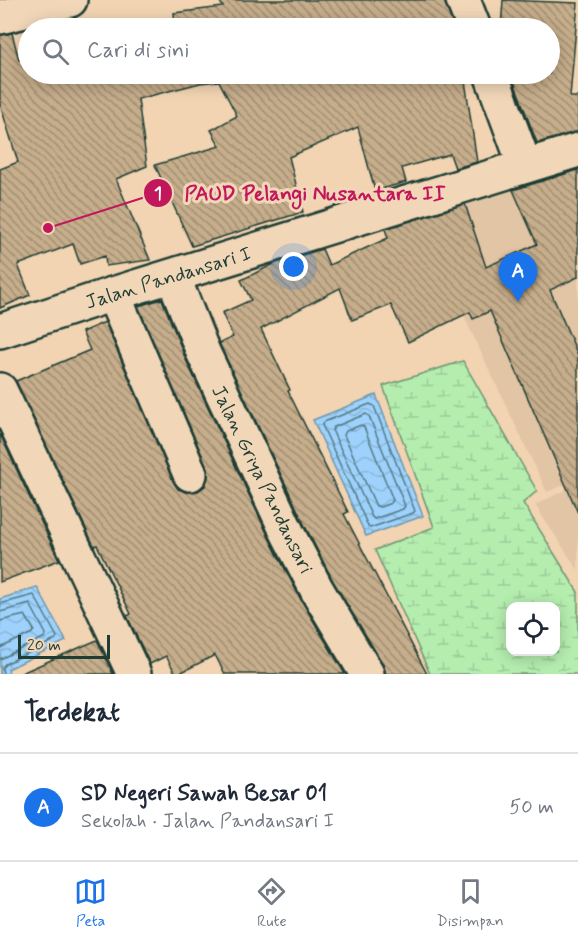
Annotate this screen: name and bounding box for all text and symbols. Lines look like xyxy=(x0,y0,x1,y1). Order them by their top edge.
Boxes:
search box xyxy=(18,18,560,84)
icon: search xyxy=(39,35,72,68)
text: Cari di sini xyxy=(87,37,189,65)
callout: PAUD Pelangi Nusantara II xyxy=(143,173,458,212)
text: PAUD Pelangi Nusantara II xyxy=(184,180,446,210)
text: 1 xyxy=(154,182,162,206)
street label: Jalan Pandansari I xyxy=(82,240,255,316)
your location xyxy=(279,252,308,281)
pin: A xyxy=(498,252,538,302)
street label: Jalan Griya Pandansari xyxy=(204,381,319,578)
map controls xyxy=(506,602,560,656)
button: locate xyxy=(506,602,560,656)
scale bar xyxy=(18,632,110,660)
text: 20 m xyxy=(27,635,61,656)
text: Terdekat xyxy=(24,696,120,730)
text: SD Negeri Sawah Besar 01 xyxy=(81,780,327,808)
text: A xyxy=(37,794,50,821)
text: 50 m xyxy=(509,794,554,821)
text: Sekolah · Jalan Pandansari I xyxy=(81,808,334,835)
tab: Peta xyxy=(74,875,107,932)
tab: Rute xyxy=(255,875,288,932)
tab: Disimpan xyxy=(437,875,504,932)

